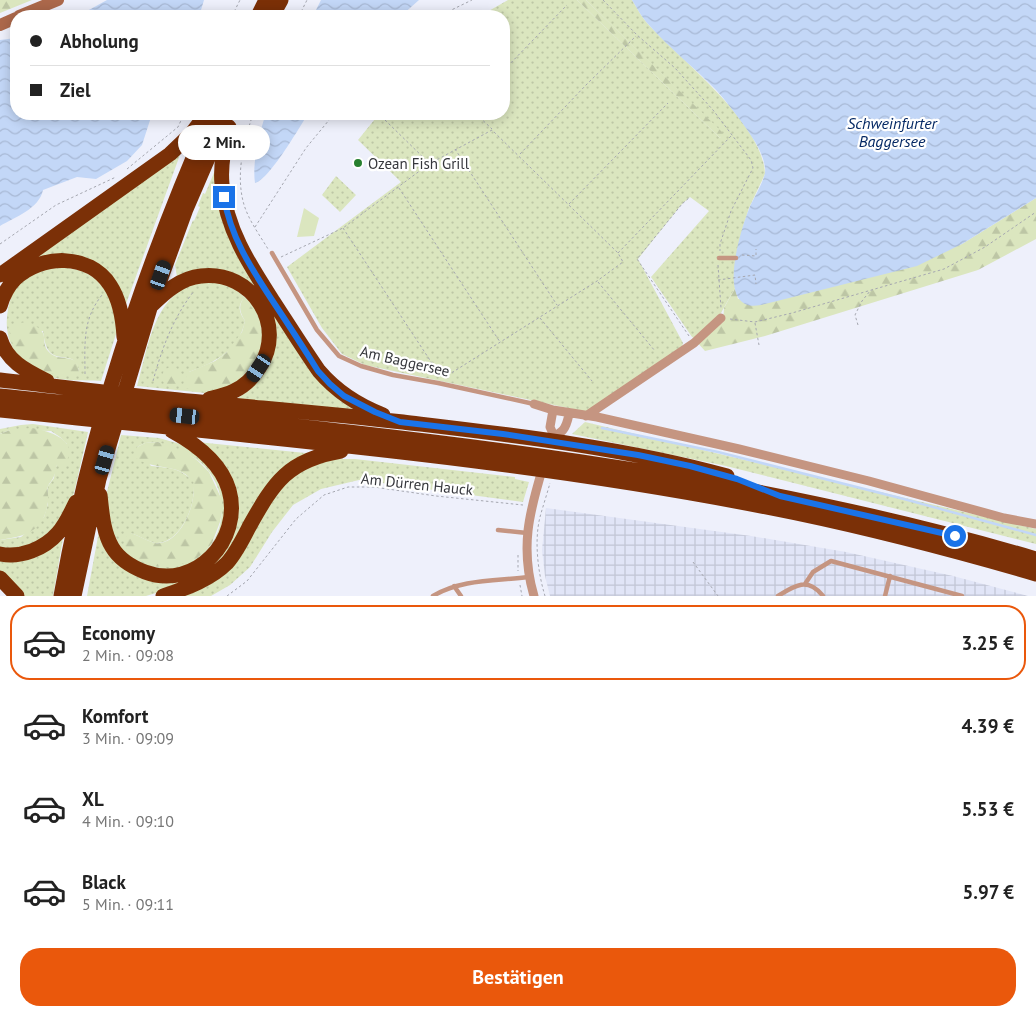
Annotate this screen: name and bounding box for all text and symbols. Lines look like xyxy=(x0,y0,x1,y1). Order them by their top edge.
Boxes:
text: Abholung xyxy=(60,29,139,53)
text: Ziel xyxy=(60,78,91,102)
water label: Schweinfurter Baggersee xyxy=(847,113,939,151)
callout: 2 Min. xyxy=(178,124,270,160)
text: 2 Min. xyxy=(203,132,245,152)
place label: Ozean Fish Grill xyxy=(368,154,470,173)
marker: Ozean Fish Grill xyxy=(352,157,364,169)
route end xyxy=(213,186,235,208)
car xyxy=(149,258,172,292)
street label: Am Baggersee xyxy=(358,341,452,381)
car xyxy=(244,351,273,385)
car xyxy=(169,407,200,425)
car xyxy=(93,444,116,476)
street label: Am Dürren Hauck xyxy=(360,469,475,499)
route start xyxy=(944,525,966,547)
icon: car xyxy=(22,620,67,665)
text: Economy xyxy=(82,621,155,645)
text: 3.25 € xyxy=(961,631,1014,655)
text: 2 Min. · 09:08 xyxy=(82,645,174,665)
icon: car xyxy=(22,703,67,748)
text: Komfort xyxy=(82,704,148,728)
text: 4.39 € xyxy=(961,714,1014,738)
text: 3 Min. · 09:09 xyxy=(82,728,174,748)
icon: car xyxy=(22,786,67,831)
text: XL xyxy=(82,787,104,811)
text: 5.53 € xyxy=(961,797,1014,821)
text: 4 Min. · 09:10 xyxy=(82,811,174,831)
icon: car xyxy=(22,869,67,914)
text: Black xyxy=(82,870,126,894)
text: 5.97 € xyxy=(962,880,1014,904)
text: 5 Min. · 09:11 xyxy=(82,894,174,914)
button: Bestätigen xyxy=(20,948,1016,1006)

